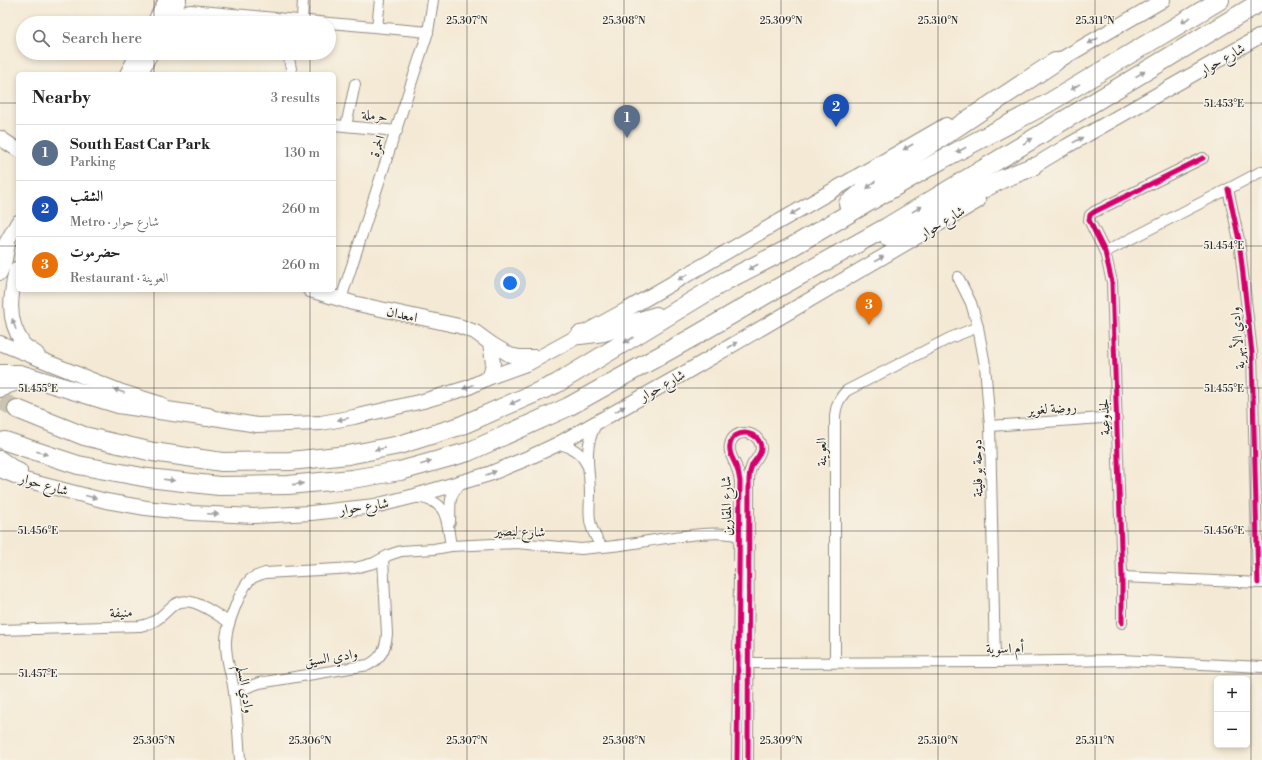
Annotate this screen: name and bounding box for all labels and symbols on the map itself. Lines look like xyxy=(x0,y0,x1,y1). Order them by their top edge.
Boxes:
text: 25.307°N xyxy=(446,15,488,27)
text: 25.308°N xyxy=(603,15,646,27)
text: 25.309°N xyxy=(760,15,803,27)
text: 25.310°N xyxy=(918,15,959,27)
text: 25.311°N xyxy=(1076,15,1115,27)
one-way arrow xyxy=(1181,16,1191,24)
one-way arrow xyxy=(1087,37,1099,44)
street label: شارع حوار xyxy=(1195,40,1250,83)
one-way arrow xyxy=(1135,70,1145,78)
one-way arrow xyxy=(1070,83,1080,91)
pin: 2 xyxy=(823,94,849,127)
text: 51.453°E xyxy=(1204,98,1244,110)
pin: 1 xyxy=(614,105,640,138)
street label: حرملة xyxy=(360,106,389,126)
street label: الحمرة xyxy=(366,133,390,160)
one-way arrow xyxy=(1072,137,1084,144)
one-way arrow xyxy=(1022,138,1034,145)
one-way arrow xyxy=(902,143,914,150)
one-way arrow xyxy=(955,147,967,153)
one-way arrow xyxy=(866,180,877,189)
street label: شارع حوار xyxy=(915,202,970,246)
one-way arrow xyxy=(911,205,923,212)
one-way arrow xyxy=(789,209,801,216)
text: 51.454°E xyxy=(1204,240,1244,252)
one-way arrow xyxy=(874,255,885,262)
one-way arrow xyxy=(747,264,759,270)
your location xyxy=(500,273,520,293)
one-way arrow xyxy=(677,274,689,281)
pin: 3 xyxy=(856,292,882,325)
street label: امعدان xyxy=(385,303,419,327)
street label: وادي الأبهرية xyxy=(1224,306,1252,370)
one-way arrow xyxy=(11,318,17,330)
one-way arrow xyxy=(624,336,634,344)
one-way arrow xyxy=(727,341,739,348)
street label: شارع حوار xyxy=(635,366,690,409)
text: 51.455°E xyxy=(18,383,58,395)
text: 51.455°E xyxy=(1204,383,1244,395)
one-way arrow xyxy=(463,384,474,390)
one-way arrow xyxy=(113,388,125,394)
street label: روضة لغوير xyxy=(1025,398,1077,420)
street label: لجذوعية xyxy=(1095,398,1115,435)
one-way arrow xyxy=(510,399,521,405)
one-way arrow xyxy=(614,405,626,412)
one-way arrow xyxy=(336,416,349,422)
street label: العوينة xyxy=(813,438,831,466)
street label: دوحة بو فليتة xyxy=(968,439,988,497)
one-way arrow xyxy=(373,446,386,452)
one-way arrow xyxy=(36,450,48,456)
one-way arrow xyxy=(421,460,433,466)
street label: شارع حوار xyxy=(15,469,70,502)
one-way arrow xyxy=(486,469,498,475)
street label: شارع المقارين xyxy=(717,476,739,536)
one-way arrow xyxy=(163,477,175,483)
one-way arrow xyxy=(292,481,304,488)
one-way arrow xyxy=(85,494,97,500)
street label: شارع حوار xyxy=(336,495,390,522)
one-way arrow xyxy=(207,510,219,517)
street label: شارع لبصير xyxy=(492,522,546,544)
text: 51.456°E xyxy=(18,525,58,537)
text: 51.456°E xyxy=(1204,525,1244,537)
street label: منيفة xyxy=(109,604,133,622)
street label: أم اسوية xyxy=(986,638,1025,661)
street label: وادي السيق xyxy=(303,645,359,673)
street label: وادي السلم xyxy=(227,664,258,715)
text: 51.457°E xyxy=(19,668,58,680)
text: 25.305°N xyxy=(133,735,176,747)
text: 25.306°N xyxy=(289,735,332,747)
text: 25.307°N xyxy=(446,735,488,747)
text: 25.308°N xyxy=(603,735,646,747)
text: 25.309°N xyxy=(760,735,803,747)
text: 25.310°N xyxy=(918,735,959,747)
text: 25.311°N xyxy=(1076,735,1115,747)

